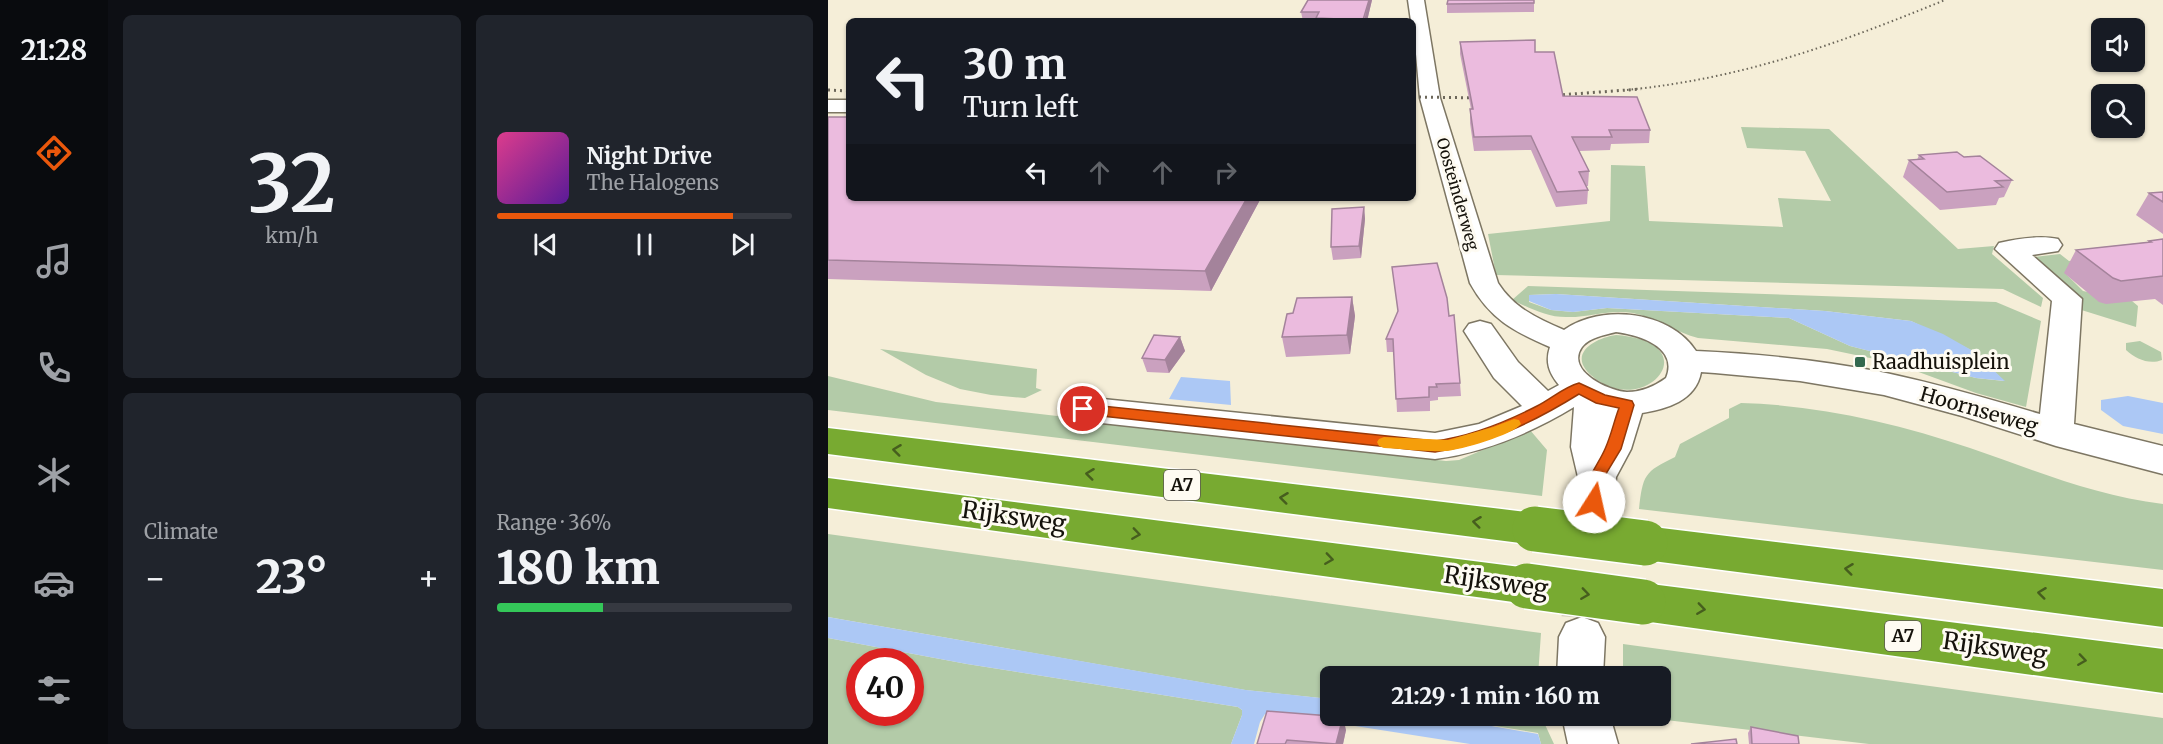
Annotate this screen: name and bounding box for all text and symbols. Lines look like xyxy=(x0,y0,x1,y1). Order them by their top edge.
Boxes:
map controls xyxy=(2091,18,2145,138)
button: sound xyxy=(2091,18,2145,72)
text: 21:28 xyxy=(21,33,87,67)
text: 30 m xyxy=(963,38,1067,90)
icon: left xyxy=(864,42,942,120)
button: search xyxy=(2091,84,2145,138)
text: Turn left xyxy=(963,90,1078,124)
icon: directions xyxy=(33,132,75,174)
text: 32 xyxy=(248,135,336,233)
street label: Oosteinderweg xyxy=(1432,135,1484,253)
text: Night Drive xyxy=(587,142,712,170)
icon: left xyxy=(1020,156,1053,189)
icon: ahead xyxy=(1083,156,1116,189)
icon: ahead xyxy=(1146,156,1179,189)
icon: right xyxy=(1209,156,1242,189)
text: The Halogens xyxy=(587,170,719,195)
text: km/h xyxy=(265,223,318,248)
icon: previous xyxy=(529,228,562,261)
icon: pause xyxy=(628,228,661,261)
icon: next xyxy=(726,228,759,261)
icon: music xyxy=(33,240,75,282)
icon: phone xyxy=(33,347,75,389)
place label: Raadhuisplein xyxy=(1872,349,2010,374)
marker: Raadhuisplein xyxy=(1853,355,1867,369)
street label: Hoornseweg xyxy=(1917,381,2041,438)
pin xyxy=(1057,383,1108,434)
icon: arrive xyxy=(1066,392,1099,425)
one-way arrow xyxy=(892,444,901,456)
icon: climate xyxy=(33,454,75,496)
one-way arrow xyxy=(1086,468,1095,481)
road number: A7 xyxy=(1164,470,1200,500)
position arrow xyxy=(1562,470,1626,534)
one-way arrow xyxy=(1279,492,1288,505)
street label: Rijksweg xyxy=(960,494,1069,539)
text: Range · 36% xyxy=(497,510,611,535)
one-way arrow xyxy=(1473,517,1482,529)
text: Climate xyxy=(144,519,218,544)
one-way arrow xyxy=(1131,527,1140,539)
text: 180 km xyxy=(497,540,660,596)
text: 23° xyxy=(256,549,328,605)
one-way arrow xyxy=(1324,553,1334,565)
text: − xyxy=(144,558,166,599)
text: + xyxy=(417,558,439,599)
street label: Rijksweg xyxy=(1442,559,1551,604)
icon: car xyxy=(33,562,75,604)
one-way arrow xyxy=(1844,563,1854,576)
one-way arrow xyxy=(1580,587,1589,599)
one-way arrow xyxy=(2038,587,2047,600)
one-way arrow xyxy=(1697,603,1706,615)
road number: A7 xyxy=(1885,621,1921,651)
street label: Rijksweg xyxy=(1941,625,2050,670)
speed limit sign: 40 xyxy=(846,648,924,726)
one-way arrow xyxy=(2077,653,2087,666)
icon: filters xyxy=(33,669,75,711)
text: 21:29 · 1 min · 160 m xyxy=(1391,682,1600,710)

